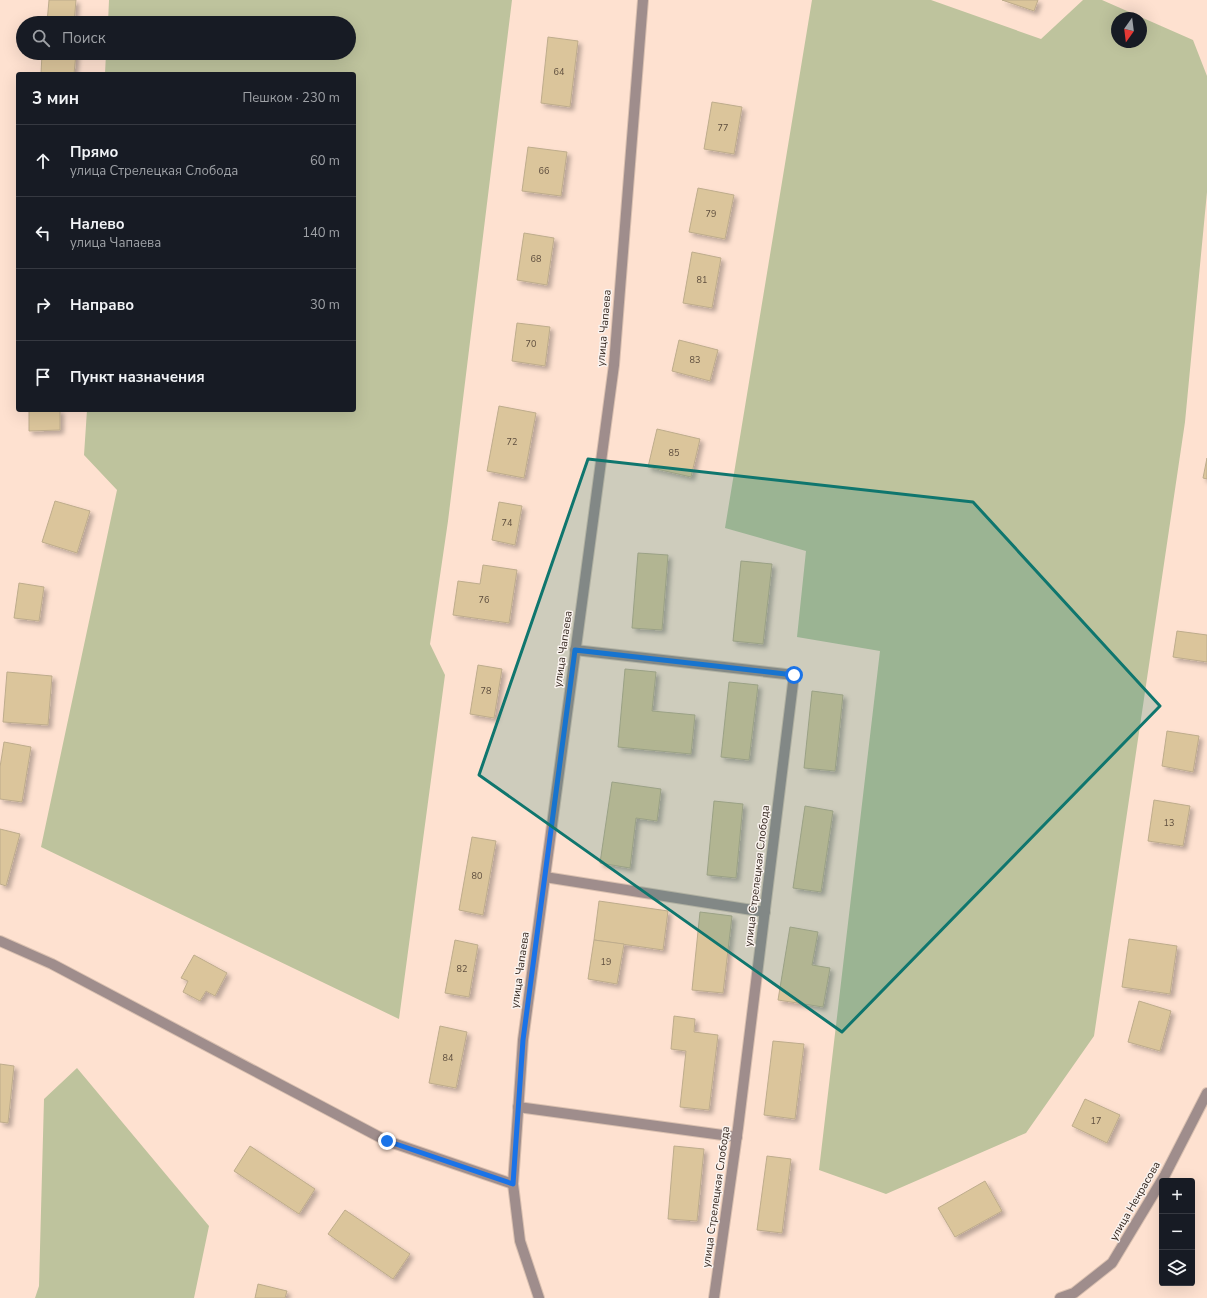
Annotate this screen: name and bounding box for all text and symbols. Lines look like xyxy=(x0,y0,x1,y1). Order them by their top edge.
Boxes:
north arrow xyxy=(1111,12,1147,48)
search box xyxy=(16,16,356,60)
icon: search xyxy=(30,27,52,49)
text: Поиск xyxy=(62,28,106,48)
house number: 64 xyxy=(554,66,565,78)
text: 3 мин xyxy=(32,87,79,110)
text: Пешком · 230 m xyxy=(242,89,340,107)
house number: 77 xyxy=(718,122,728,134)
text: Прямо xyxy=(70,142,118,162)
icon: ahead xyxy=(32,150,54,172)
text: 60 m xyxy=(310,152,340,170)
text: улица Стрелецкая Слобода xyxy=(70,162,238,180)
house number: 66 xyxy=(539,165,549,177)
house number: 79 xyxy=(706,208,716,220)
text: Налево xyxy=(70,214,125,234)
icon: left xyxy=(32,222,54,244)
text: 140 m xyxy=(302,224,340,242)
text: улица Чапаева xyxy=(70,234,161,252)
house number: 68 xyxy=(531,253,541,265)
house number: 81 xyxy=(697,274,707,286)
street label: улица Чапаева xyxy=(593,289,615,367)
icon: right xyxy=(32,294,54,316)
text: Направо xyxy=(70,295,134,315)
text: 30 m xyxy=(310,296,340,314)
house number: 70 xyxy=(526,338,536,350)
house number: 83 xyxy=(690,354,700,366)
icon: arrive xyxy=(32,366,54,388)
text: Пункт назначения xyxy=(70,367,205,387)
house number: 72 xyxy=(507,436,517,448)
house number: 85 xyxy=(669,447,679,459)
house number: 74 xyxy=(502,517,513,529)
house number: 76 xyxy=(479,594,489,606)
street label: улица Чапаева xyxy=(550,610,576,688)
route start xyxy=(785,666,803,684)
house number: 78 xyxy=(481,685,491,697)
street label: улица Стрелецкая Слобода xyxy=(741,804,773,948)
house number: 13 xyxy=(1164,817,1174,829)
house number: 80 xyxy=(472,870,482,882)
street label: улица Чапаева xyxy=(507,931,533,1009)
house number: 19 xyxy=(601,956,611,968)
house number: 82 xyxy=(457,963,467,975)
house number: 84 xyxy=(443,1052,454,1064)
house number: 17 xyxy=(1091,1115,1101,1127)
street label: улица Стрелецкая Слобода xyxy=(699,1125,733,1269)
route end xyxy=(378,1132,396,1150)
street label: улица Некрасова xyxy=(1106,1158,1164,1243)
map controls xyxy=(1159,1178,1195,1286)
button: + xyxy=(1159,1178,1195,1214)
button: − xyxy=(1159,1214,1195,1250)
button: layers xyxy=(1159,1250,1195,1286)

